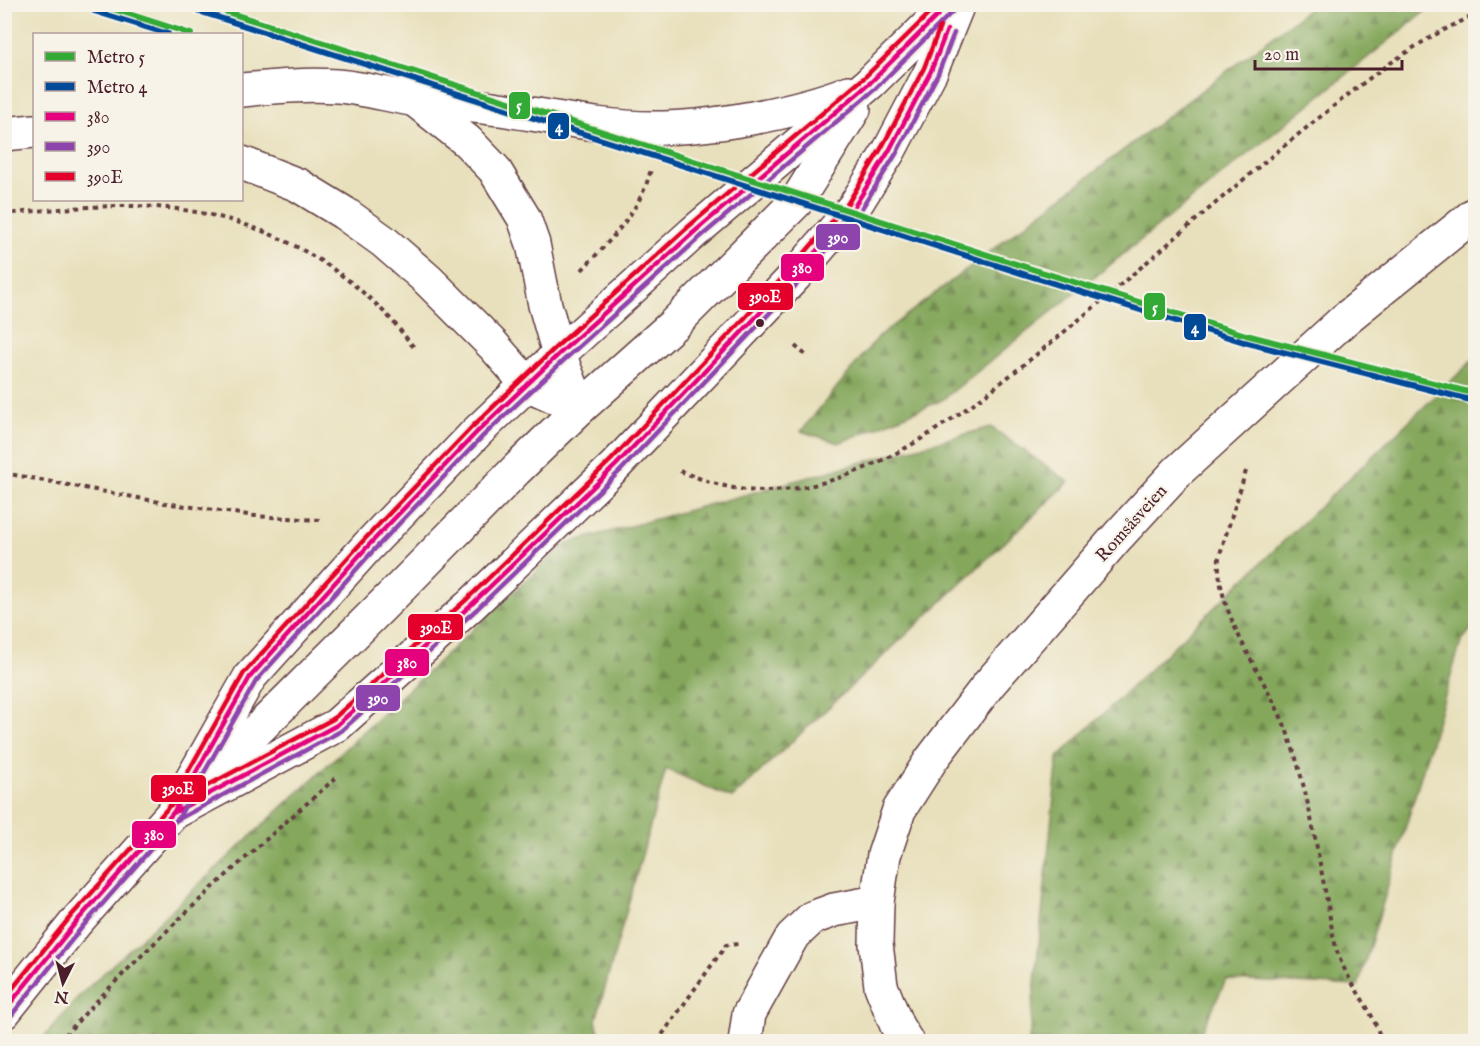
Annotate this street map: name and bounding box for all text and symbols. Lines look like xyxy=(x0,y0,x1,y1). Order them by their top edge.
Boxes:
legend xyxy=(33,33,243,201)
scale bar xyxy=(1255,33,1402,71)
text: 20 m xyxy=(1264,44,1299,67)
text: Metro 5 xyxy=(87,47,145,70)
text: Metro 4 xyxy=(87,77,147,100)
line badge: 5 xyxy=(508,91,531,120)
text: 5 xyxy=(516,97,522,117)
text: 380 xyxy=(87,107,110,130)
line badge: 4 xyxy=(547,112,570,140)
text: 4 xyxy=(555,118,564,138)
text: 390 xyxy=(87,137,110,160)
text: 390E xyxy=(87,167,123,190)
line badge: 390 xyxy=(815,223,861,251)
text: 390 xyxy=(828,229,849,249)
line badge: 380 xyxy=(780,253,825,282)
text: 380 xyxy=(792,259,812,279)
line badge: 390E xyxy=(737,282,794,311)
text: 390E xyxy=(749,288,781,308)
line badge: 5 xyxy=(1143,292,1166,321)
text: 5 xyxy=(1152,299,1158,319)
line badge: 4 xyxy=(1183,313,1207,341)
unlabelled marker xyxy=(754,317,766,329)
text: 4 xyxy=(1191,319,1200,339)
street label: Romsåsveien xyxy=(1091,480,1173,568)
line badge: 390E xyxy=(407,613,464,641)
text: 390E xyxy=(420,619,452,639)
line badge: 380 xyxy=(384,648,430,677)
text: 380 xyxy=(397,654,417,674)
line badge: 390 xyxy=(355,684,401,712)
text: 390 xyxy=(368,690,389,710)
line badge: 390E xyxy=(150,774,207,803)
text: 390E xyxy=(162,780,194,800)
line badge: 380 xyxy=(131,820,177,849)
text: 380 xyxy=(144,826,164,846)
north arrow xyxy=(33,953,93,1013)
text: N xyxy=(54,985,71,1007)

